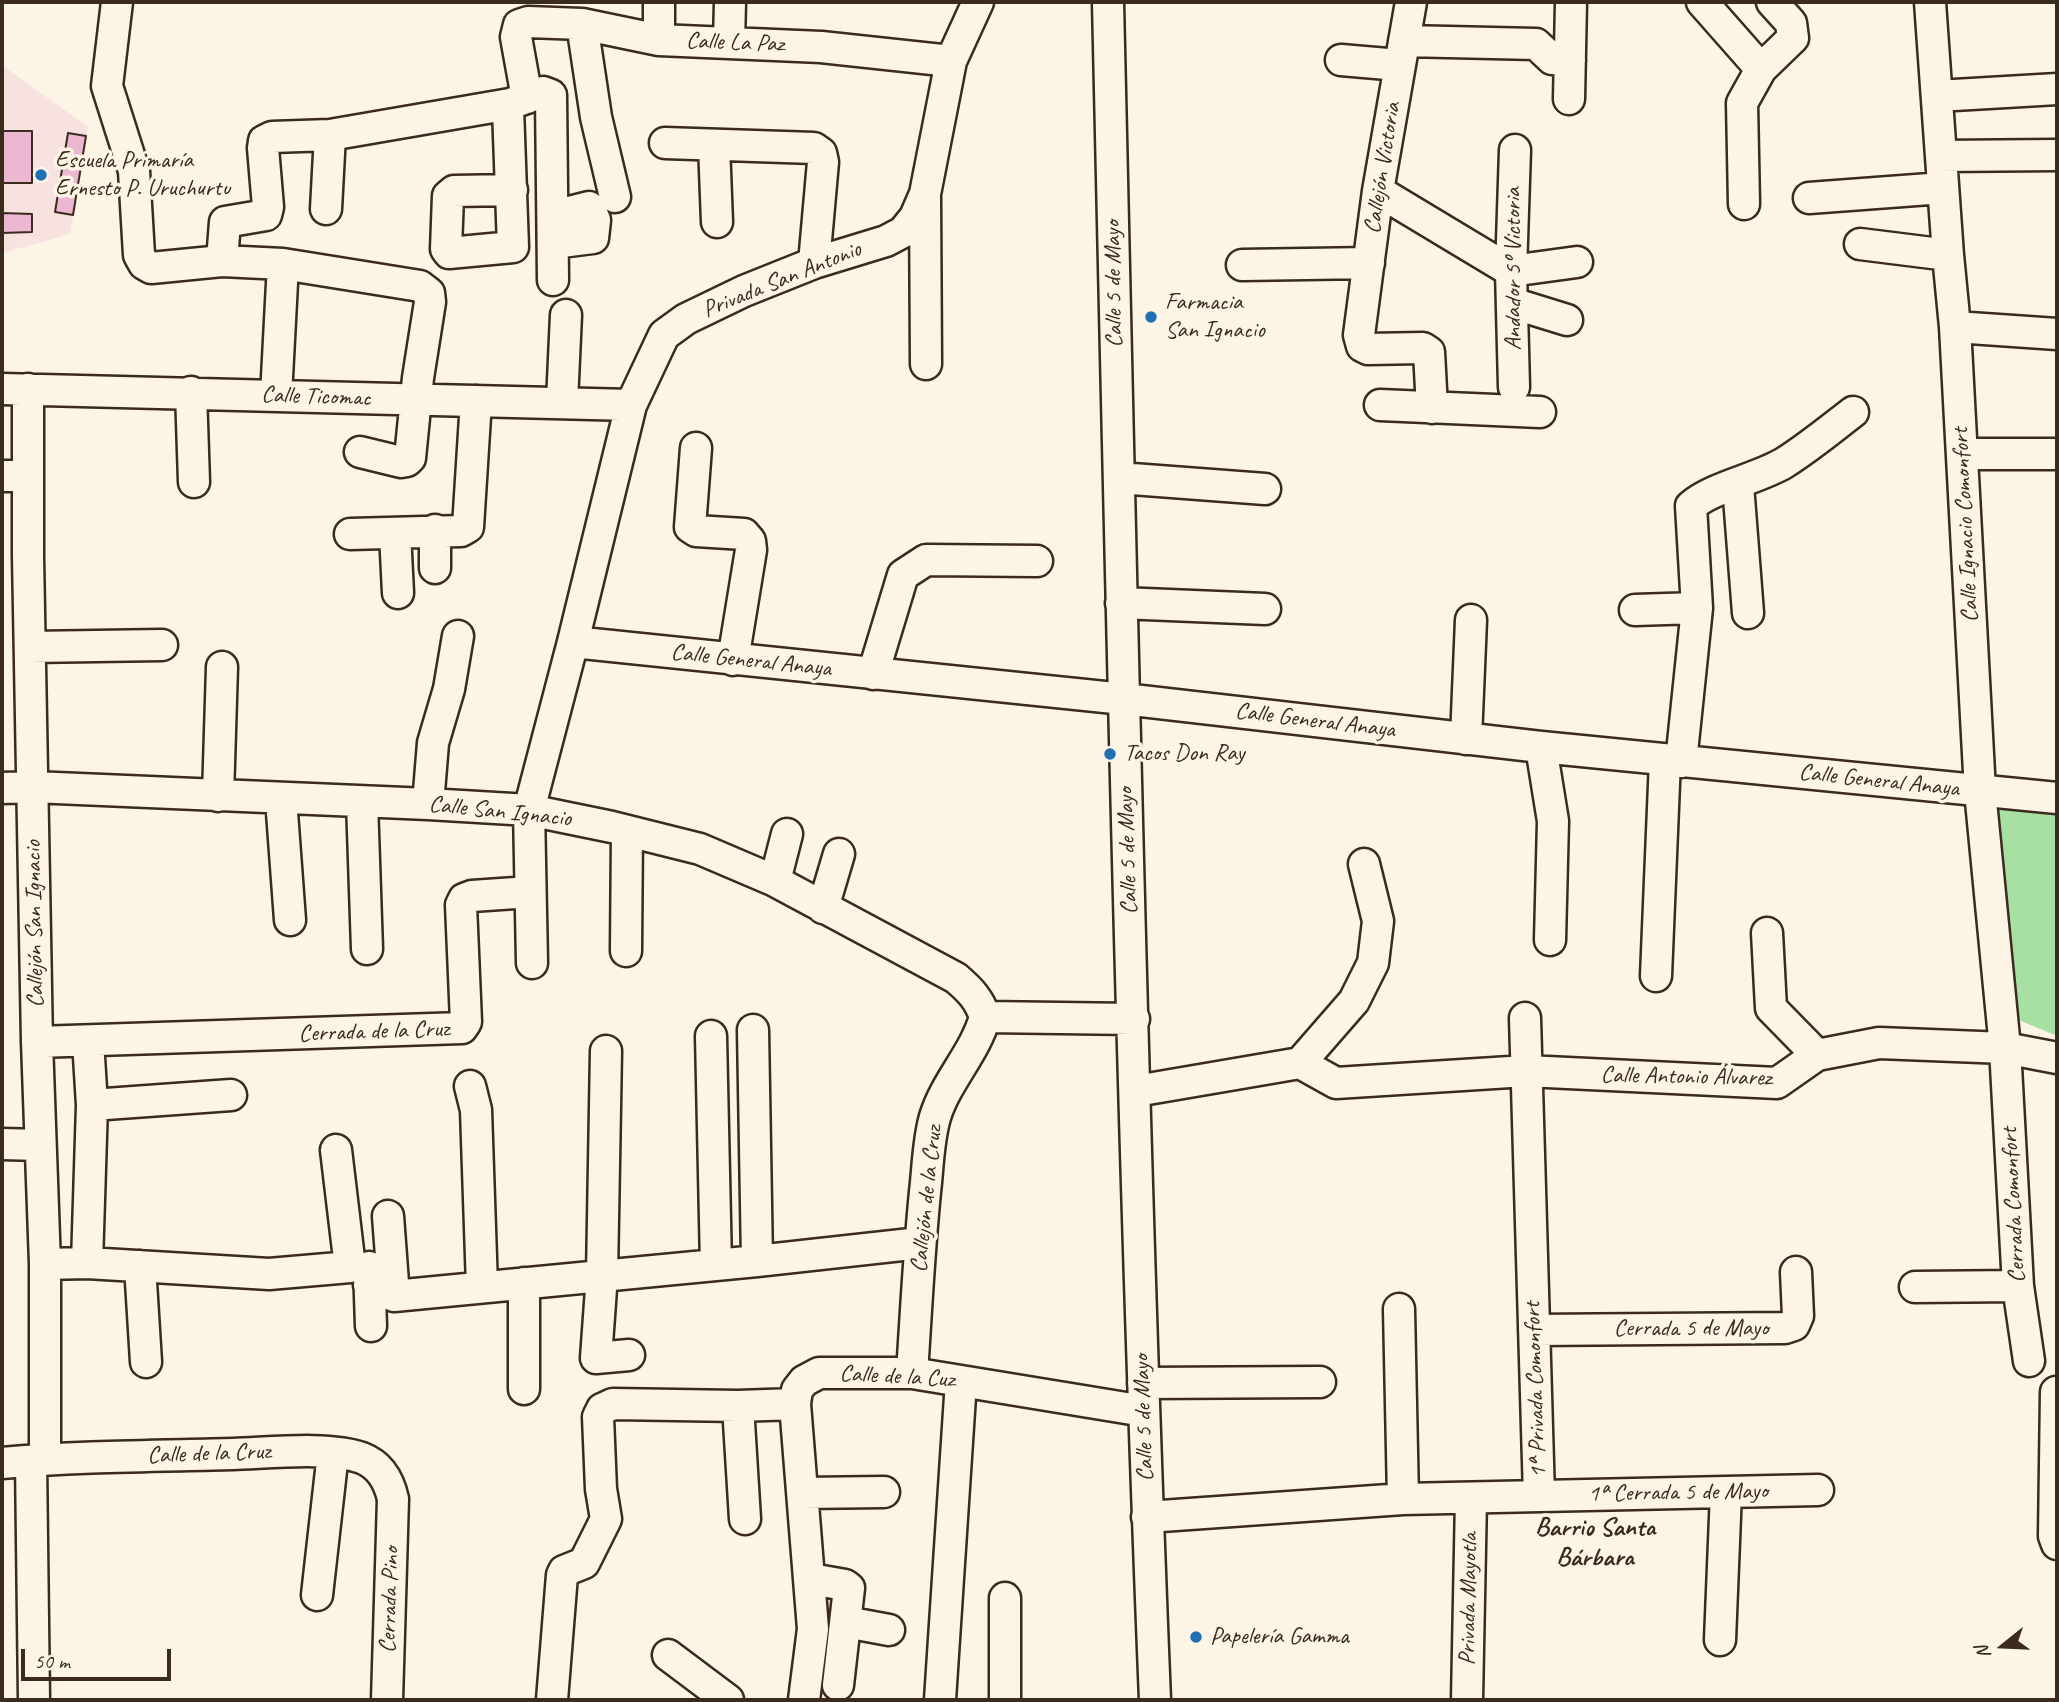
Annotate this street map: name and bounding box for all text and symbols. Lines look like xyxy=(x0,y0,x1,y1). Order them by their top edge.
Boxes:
street label: Calle La Paz xyxy=(685,27,785,59)
street label: Callejón Victoria xyxy=(1358,100,1408,236)
place label: Escuela Primaría Ernesto P. Uruchurtu xyxy=(55,147,230,203)
marker: Escuela Primaría Ernesto P. Uruchurtu xyxy=(33,167,49,183)
street label: Andador 5º Victoria xyxy=(1500,187,1528,351)
street label: Calle 5 de Mayo xyxy=(1098,220,1130,348)
street label: Privada San Antonio xyxy=(699,235,865,325)
place label: Farmacia San Ignacio xyxy=(1165,289,1265,345)
marker: Farmacia San Ignacio xyxy=(1143,309,1159,325)
street label: Calle Ticomac xyxy=(261,381,371,413)
street label: Calle Ignacio Comonfort xyxy=(1947,427,1985,623)
street label: Calle General Anaya xyxy=(669,638,833,684)
street label: Calle General Anaya xyxy=(1233,697,1397,745)
place label: Tacos Don Ray xyxy=(1124,740,1244,768)
marker: Tacos Don Ray xyxy=(1102,746,1118,762)
street label: Calle General Anaya xyxy=(1797,758,1961,804)
street label: Calle 5 de Mayo xyxy=(1111,787,1145,915)
street label: Calle San Ignacio xyxy=(427,790,573,834)
street label: Callejón San Ignacio xyxy=(19,840,51,1008)
street label: Cerrada de la Cruz xyxy=(298,1015,450,1049)
street label: Calle Antonio Álvarez xyxy=(1600,1061,1772,1093)
street label: Callejón de la Cruz xyxy=(905,1124,949,1274)
street label: Cerrada Comonfort xyxy=(1996,1127,2032,1283)
street label: 1ª Privada Comonfort xyxy=(1519,1301,1553,1479)
street label: Cerrada 5 de Mayo xyxy=(1614,1315,1768,1343)
street label: Calle 5 de Mayo xyxy=(1127,1354,1161,1482)
street label: Calle de la Cuz xyxy=(839,1360,955,1394)
street label: Calle de la Cruz xyxy=(147,1437,271,1471)
street label: 1ª Cerrada 5 de Mayo xyxy=(1588,1477,1768,1509)
district label: Barrio Santa Bárbara xyxy=(1535,1512,1655,1574)
street label: Privada Mayotla xyxy=(1453,1532,1485,1666)
street label: Cerrada Pino xyxy=(374,1546,406,1654)
north arrow xyxy=(1968,1611,2038,1681)
place label: Papelería Gamma xyxy=(1210,1623,1349,1651)
marker: Papelería Gamma xyxy=(1188,1629,1204,1645)
scale bar xyxy=(24,1636,175,1680)
text: N xyxy=(1970,1643,1996,1662)
text: 50 m xyxy=(34,1648,70,1674)

